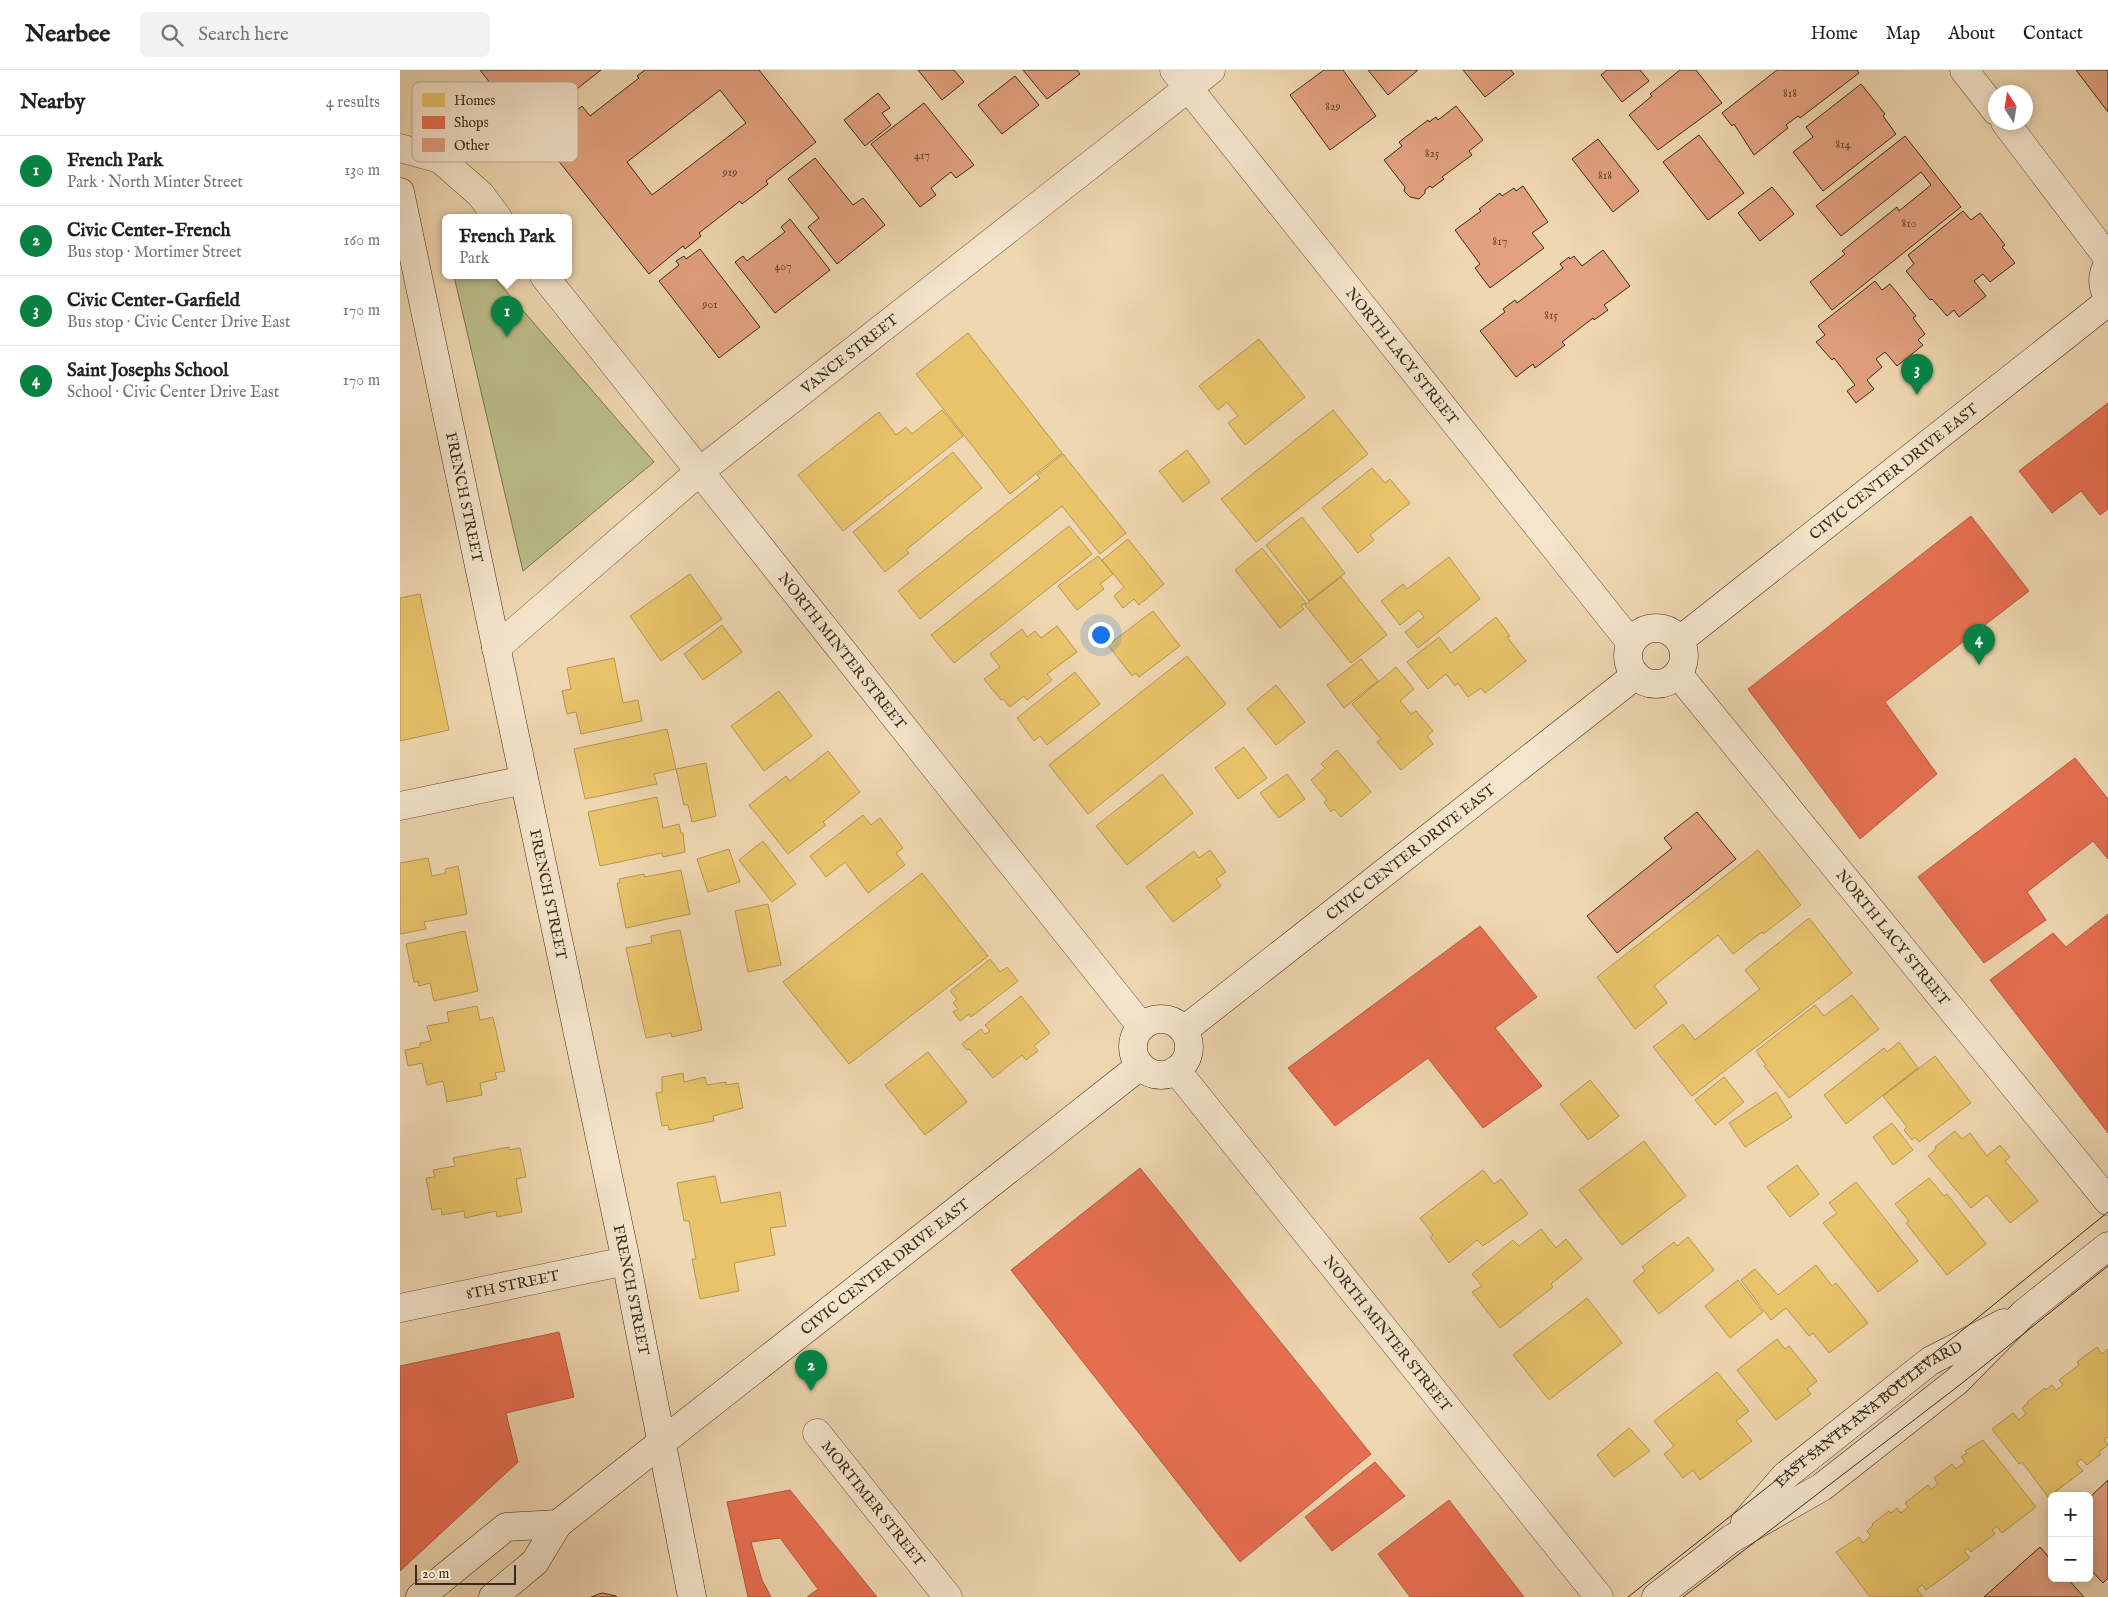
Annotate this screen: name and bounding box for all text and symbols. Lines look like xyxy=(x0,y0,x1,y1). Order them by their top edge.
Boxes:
search box xyxy=(140,12,490,57)
text: Nearbee xyxy=(25,19,110,50)
icon: search xyxy=(158,21,186,49)
text: Search here xyxy=(198,23,289,47)
text: Home xyxy=(1811,23,1858,46)
text: Map xyxy=(1886,23,1920,46)
text: About xyxy=(1948,23,1995,46)
text: Contact xyxy=(2023,23,2083,46)
legend xyxy=(412,82,578,162)
north arrow xyxy=(1988,85,2033,130)
house number: 818 xyxy=(1783,86,1797,101)
text: Nearby xyxy=(20,89,85,116)
text: Homes xyxy=(454,92,496,110)
text: 4 results xyxy=(326,93,380,113)
house number: 829 xyxy=(1325,99,1341,114)
text: Shops xyxy=(454,114,489,132)
text: Other xyxy=(454,137,489,155)
house number: 814 xyxy=(1835,137,1851,152)
house number: 825 xyxy=(1425,146,1440,161)
house number: 417 xyxy=(914,148,930,163)
text: French Park xyxy=(67,149,163,173)
text: 1 xyxy=(33,161,39,181)
text: 130 m xyxy=(344,161,380,181)
house number: 919 xyxy=(722,165,737,180)
house number: 818 xyxy=(1598,168,1612,183)
text: Park · North Minter Street xyxy=(67,173,243,193)
popup xyxy=(442,214,572,279)
house number: 810 xyxy=(1901,216,1917,231)
text: Civic Center-French xyxy=(67,219,231,243)
text: French Park xyxy=(459,225,555,249)
text: 2 xyxy=(32,231,40,251)
text: 160 m xyxy=(344,231,380,251)
house number: 817 xyxy=(1493,234,1507,249)
text: Bus stop · Mortimer Street xyxy=(67,243,242,263)
text: Park xyxy=(459,249,489,269)
house number: 407 xyxy=(774,259,792,274)
street label: NORTH LACY STREET xyxy=(1341,284,1462,429)
text: Civic Center-Garfield xyxy=(67,289,240,313)
pin: 1 xyxy=(491,296,523,337)
house number: 901 xyxy=(701,297,718,312)
text: 3 xyxy=(33,301,39,321)
text: 170 m xyxy=(343,301,380,321)
house number: 815 xyxy=(1544,308,1558,323)
street label: VANCE STREET xyxy=(797,310,902,399)
text: Bus stop · Civic Center Drive East xyxy=(67,313,290,333)
pin: 3 xyxy=(1901,354,1933,395)
text: Saint Josephs School xyxy=(67,359,228,383)
text: 4 xyxy=(32,371,40,391)
text: 170 m xyxy=(343,371,380,391)
text: School · Civic Center Drive East xyxy=(67,383,279,403)
street label: CIVIC CENTER DRIVE EAST xyxy=(1806,399,1982,544)
street label: FRENCH STREET xyxy=(441,430,487,564)
street label: NORTH MINTER STREET xyxy=(774,569,910,733)
your location xyxy=(1088,622,1114,648)
pin: 4 xyxy=(1963,624,1995,665)
street label: CIVIC CENTER DRIVE EAST xyxy=(1322,780,1499,925)
street label: FRENCH STREET xyxy=(525,828,571,962)
street label: NORTH LACY STREET xyxy=(1832,866,1954,1010)
street label: CIVIC CENTER DRIVE EAST xyxy=(797,1195,973,1340)
street label: FRENCH STREET xyxy=(609,1223,653,1357)
street label: NORTH MINTER STREET xyxy=(1319,1252,1456,1416)
street label: 8TH STREET xyxy=(464,1266,561,1304)
street label: EAST SANTA ANA BOULEVARD xyxy=(1770,1337,1966,1492)
pin: 2 xyxy=(795,1350,827,1391)
street label: MORTIMER STREET xyxy=(817,1437,929,1570)
map controls xyxy=(2048,1492,2093,1582)
button: + xyxy=(2048,1492,2093,1537)
button: − xyxy=(2048,1537,2093,1582)
scale bar xyxy=(415,1562,516,1585)
text: 20 m xyxy=(422,1565,449,1583)

